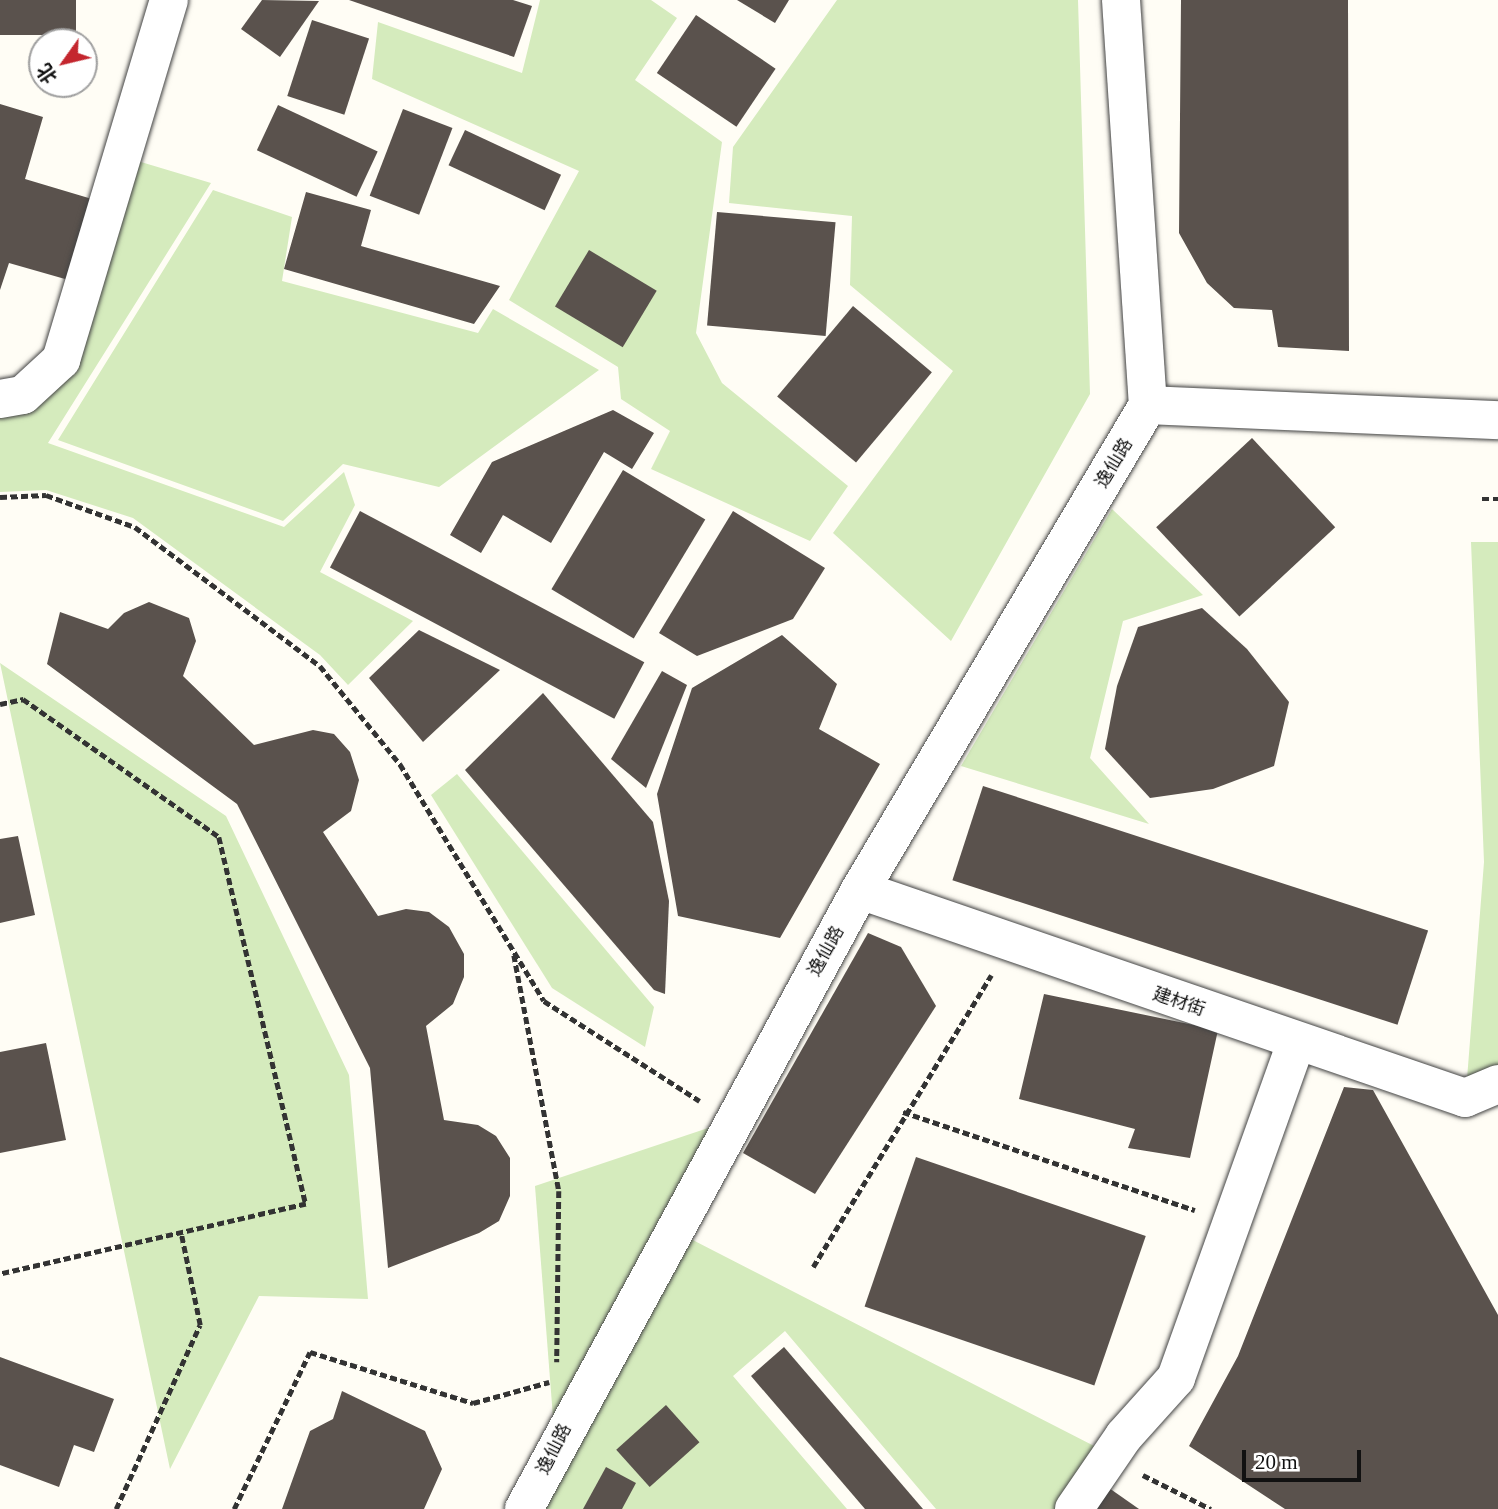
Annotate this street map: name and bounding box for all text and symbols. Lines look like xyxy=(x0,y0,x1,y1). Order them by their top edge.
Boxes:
north arrow xyxy=(28,28,98,98)
text: 北 xyxy=(33,60,61,88)
street label: 逸仙路 xyxy=(1091,434,1137,492)
street label: 逸仙路 xyxy=(803,922,849,980)
street label: 建材街 xyxy=(1150,983,1208,1021)
street label: 逸仙路 xyxy=(532,1420,576,1478)
scale bar xyxy=(1246,1436,1365,1480)
text: 20 m xyxy=(1255,1450,1298,1474)

